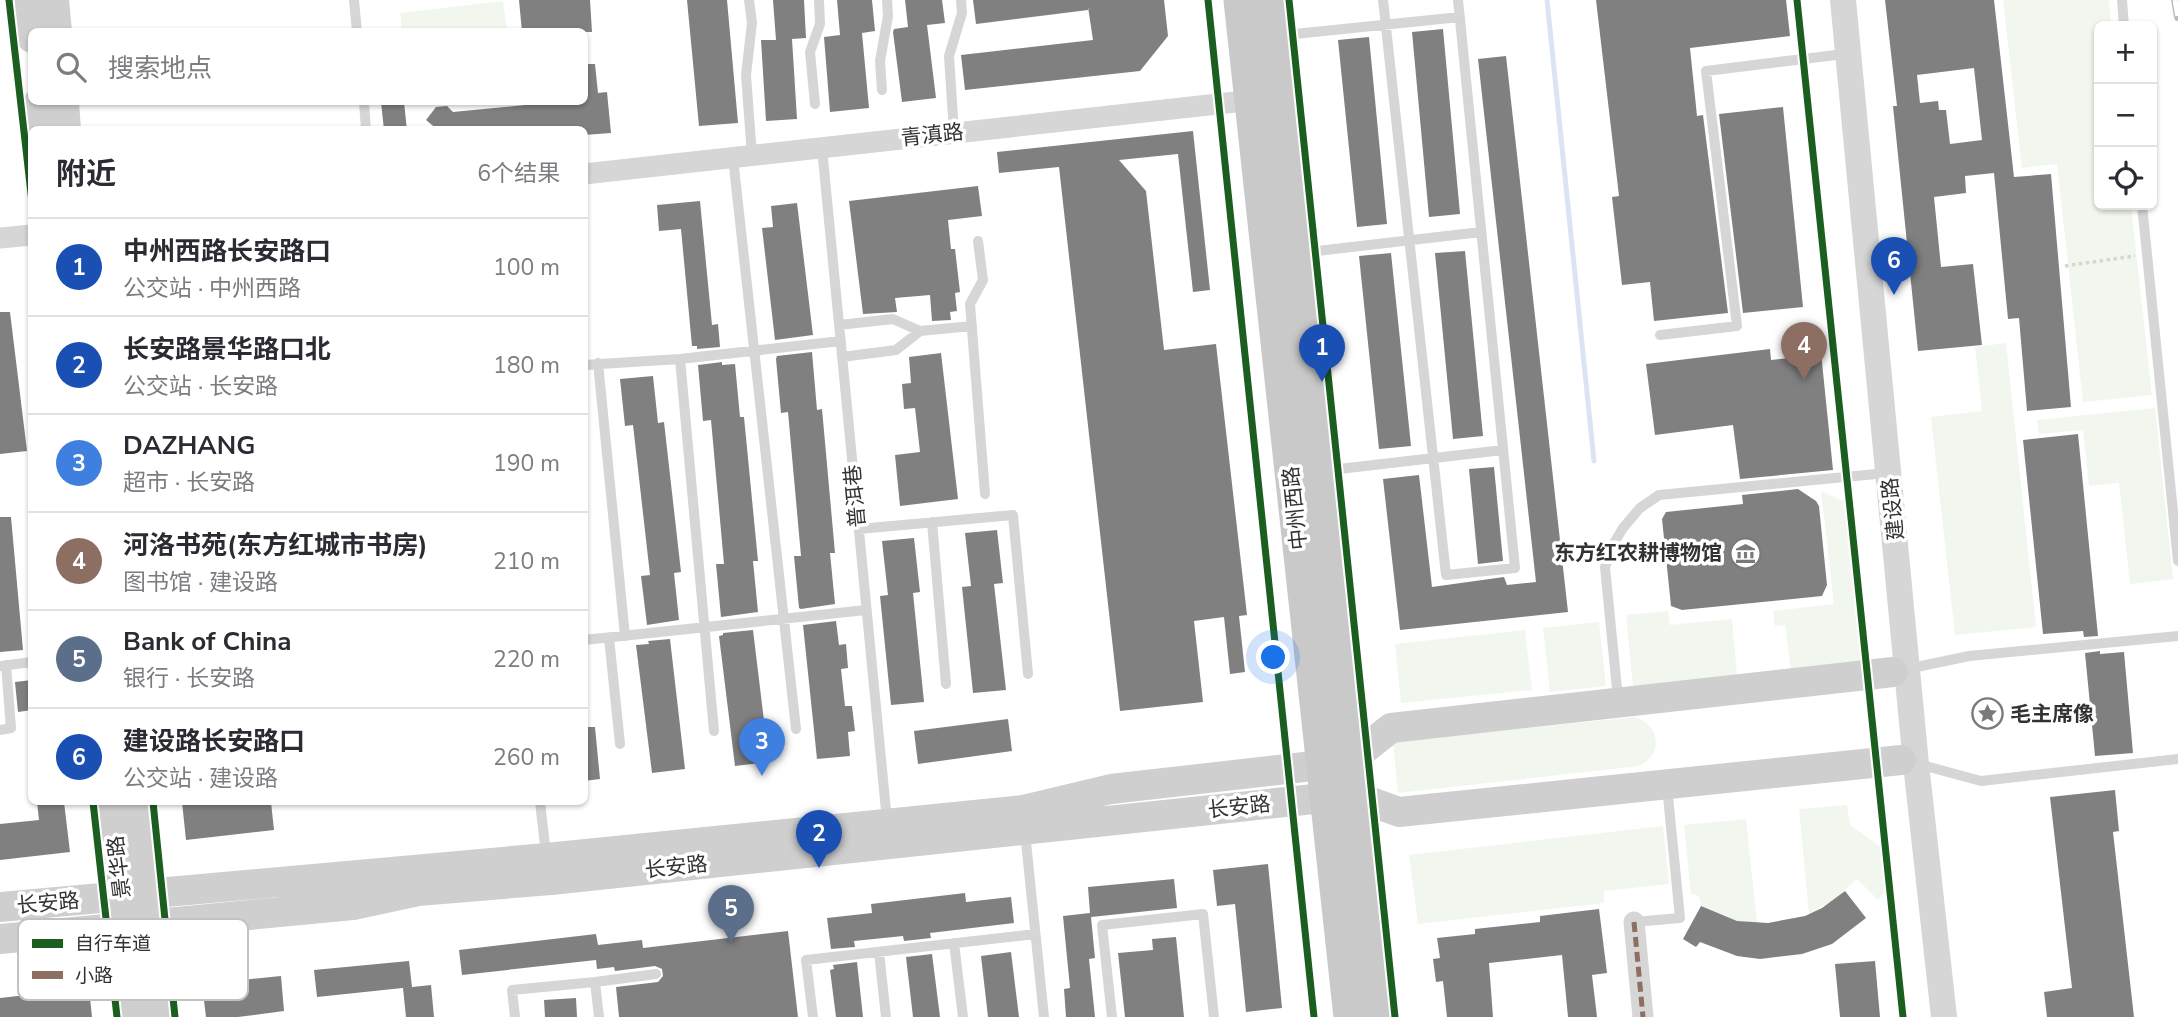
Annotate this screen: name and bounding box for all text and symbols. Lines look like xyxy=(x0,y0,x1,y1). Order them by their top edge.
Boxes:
map controls xyxy=(2094,21,2157,210)
button: + xyxy=(2094,21,2157,84)
search box xyxy=(28,28,588,105)
icon: search xyxy=(52,48,90,86)
text: 搜索地点 xyxy=(108,51,212,86)
button: − xyxy=(2094,84,2157,147)
street label: 青滇路 xyxy=(899,118,965,152)
button: locate xyxy=(2094,147,2157,210)
text: 附近 xyxy=(56,154,116,195)
text: 6个结果 xyxy=(477,158,560,189)
text: 中州西路长安路口 xyxy=(123,234,331,269)
pin: 6 xyxy=(1871,237,1917,295)
text: 1 xyxy=(72,252,86,283)
text: 100 m xyxy=(493,252,560,283)
text: 公交站 · 中州西路 xyxy=(123,273,301,304)
pin: 4 xyxy=(1781,322,1827,380)
pin: 1 xyxy=(1299,324,1345,382)
text: 长安路景华路口北 xyxy=(123,332,331,367)
text: 2 xyxy=(72,350,86,381)
text: 180 m xyxy=(493,350,560,381)
text: 公交站 · 长安路 xyxy=(123,371,278,402)
text: DAZHANG xyxy=(123,428,255,463)
text: 3 xyxy=(72,448,86,479)
text: 190 m xyxy=(493,448,560,479)
street label: 普洱巷 xyxy=(838,463,872,529)
street label: 中州西路 xyxy=(1277,465,1313,551)
text: 超市 · 长安路 xyxy=(123,467,255,498)
street label: 建设路 xyxy=(1876,476,1910,542)
text: 河洛书苑(东方红城市书房) xyxy=(123,528,428,563)
museum icon: 东方红农耕博物馆 xyxy=(1728,536,1762,570)
place label: 东方红农耕博物馆 xyxy=(1554,539,1722,567)
text: 4 xyxy=(72,546,86,577)
text: 210 m xyxy=(493,546,560,577)
text: 图书馆 · 建设路 xyxy=(123,567,278,598)
text: Bank of China xyxy=(123,624,292,659)
your location xyxy=(1256,640,1290,674)
text: 5 xyxy=(72,644,86,675)
text: 220 m xyxy=(493,644,560,675)
text: 银行 · 长安路 xyxy=(123,663,255,694)
place icon: 毛主席像 xyxy=(1970,697,2004,731)
place label: 毛主席像 xyxy=(2010,700,2094,728)
pin: 3 xyxy=(739,718,785,776)
text: 建设路长安路口 xyxy=(123,724,305,759)
text: 6 xyxy=(72,742,86,773)
text: 260 m xyxy=(493,742,560,773)
text: 公交站 · 建设路 xyxy=(123,763,278,794)
street label: 长安路 xyxy=(1206,790,1272,824)
pin: 2 xyxy=(796,810,842,868)
street label: 景华路 xyxy=(101,834,137,900)
street label: 长安路 xyxy=(643,850,709,884)
pin: 5 xyxy=(708,885,754,943)
street label: 长安路 xyxy=(15,886,81,920)
legend xyxy=(18,919,248,1000)
text: 自行车道 xyxy=(75,931,151,957)
text: 小路 xyxy=(75,963,113,989)

